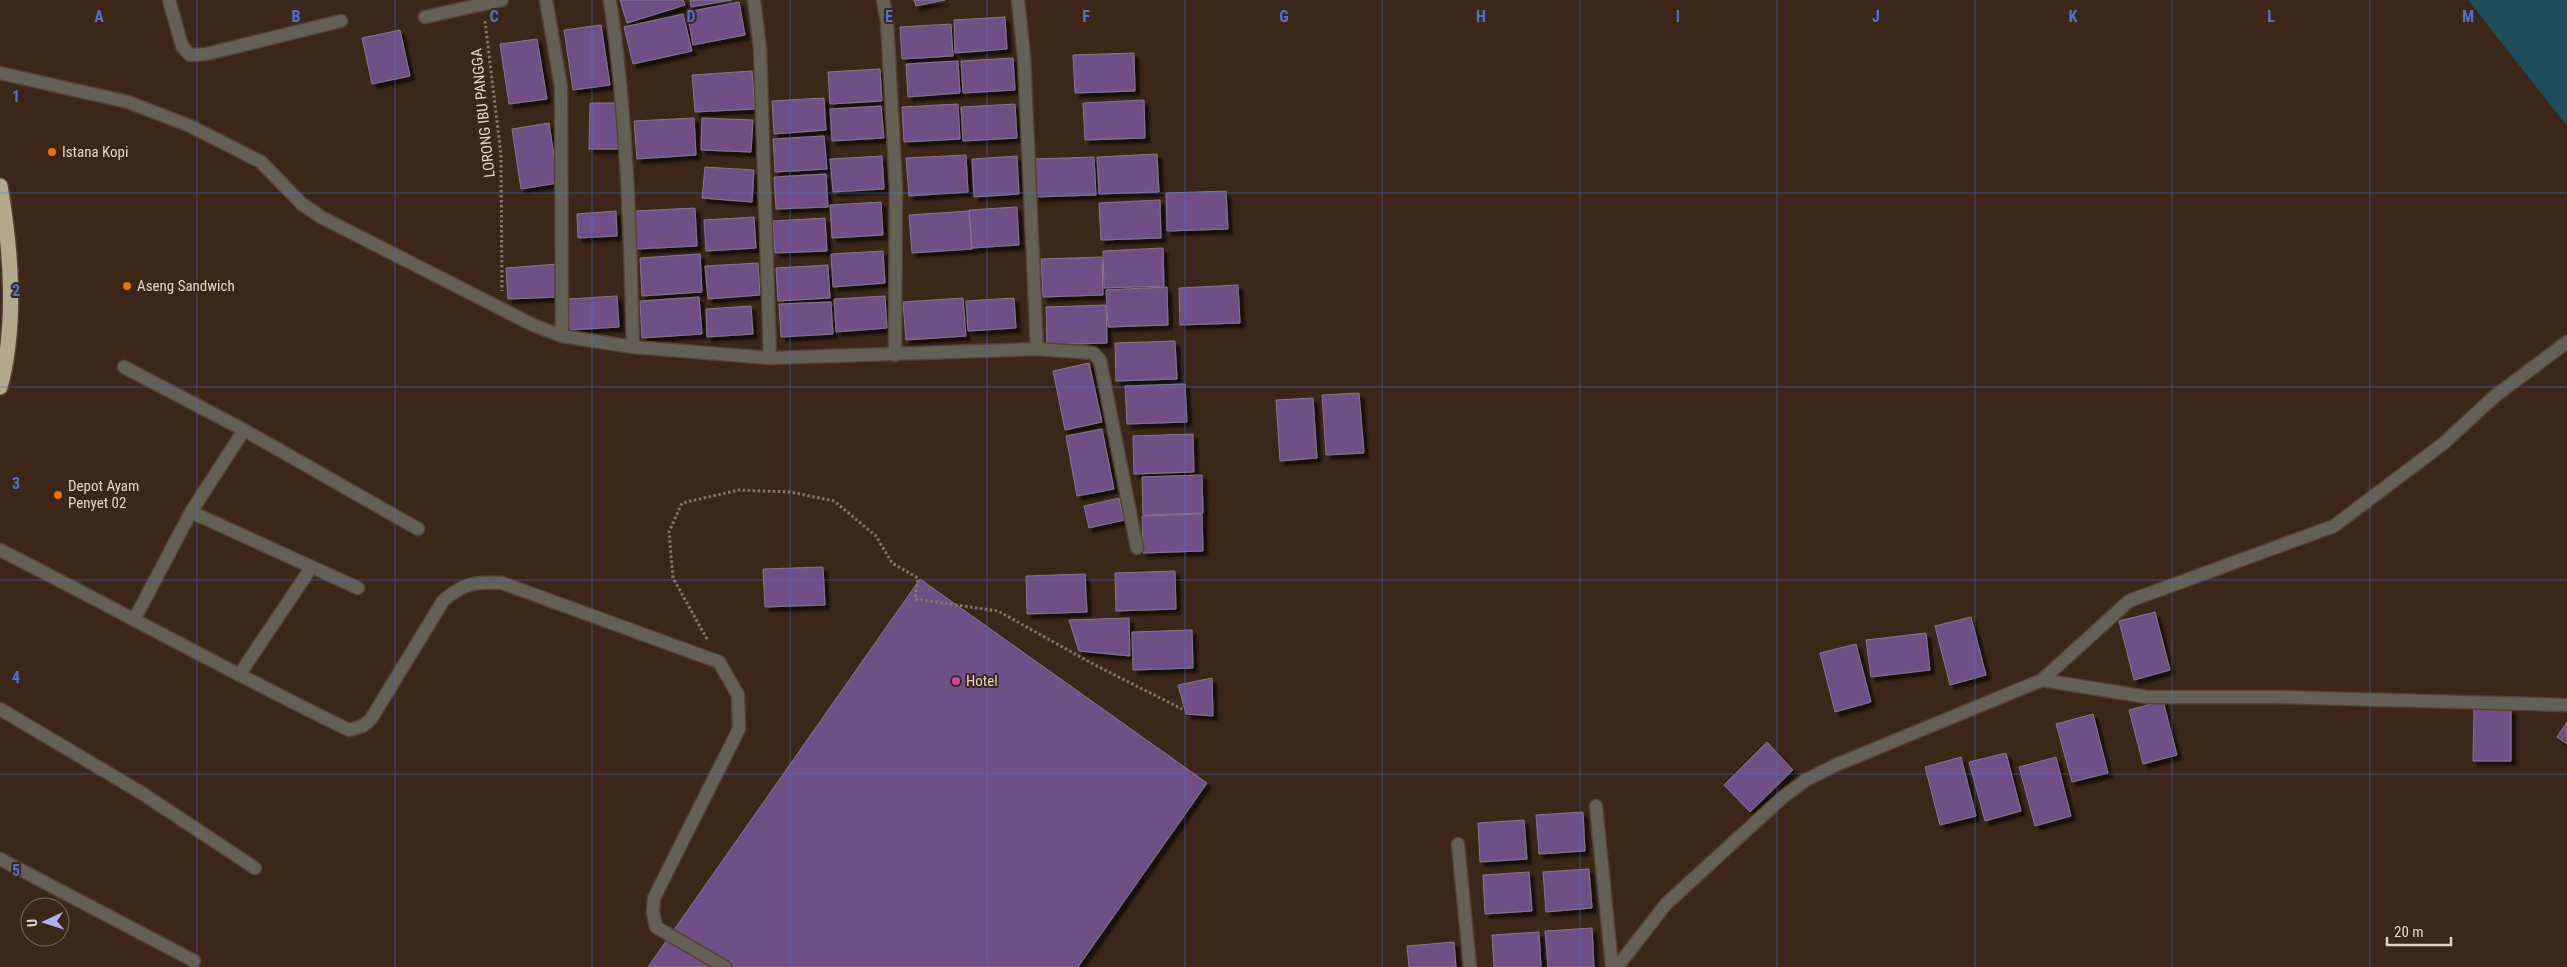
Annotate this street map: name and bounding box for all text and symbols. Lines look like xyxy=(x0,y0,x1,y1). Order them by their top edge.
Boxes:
text: A xyxy=(94,7,104,26)
text: B xyxy=(292,7,301,26)
text: C xyxy=(489,7,499,26)
text: D xyxy=(686,7,696,26)
text: E xyxy=(885,7,893,26)
text: F xyxy=(1082,7,1090,26)
text: G xyxy=(1279,7,1289,26)
text: H xyxy=(1476,7,1486,26)
text: I xyxy=(1676,7,1680,26)
text: J xyxy=(1872,7,1880,26)
text: K xyxy=(2069,7,2078,26)
text: L xyxy=(2267,7,2275,26)
text: M xyxy=(2462,7,2474,26)
street label: LORONG IBU PANGGA xyxy=(467,47,499,178)
text: 1 xyxy=(12,87,20,106)
place label: Istana Kopi xyxy=(62,143,128,161)
marker: Istana Kopi xyxy=(46,146,58,158)
place label: Aseng Sandwich xyxy=(137,277,235,295)
marker: Aseng Sandwich xyxy=(121,280,133,292)
text: 2 xyxy=(12,281,20,300)
text: 3 xyxy=(12,474,20,493)
place label: Depot Ayam Penyet 02 xyxy=(68,477,139,512)
marker: Depot Ayam Penyet 02 xyxy=(52,489,64,501)
text: 4 xyxy=(12,668,20,687)
place label: Hotel xyxy=(966,672,998,690)
marker: Hotel xyxy=(950,675,962,687)
text: 5 xyxy=(12,861,20,880)
north arrow xyxy=(20,897,70,947)
scale bar xyxy=(2387,914,2451,946)
text: U xyxy=(24,918,40,927)
text: 20 m xyxy=(2394,923,2424,941)

